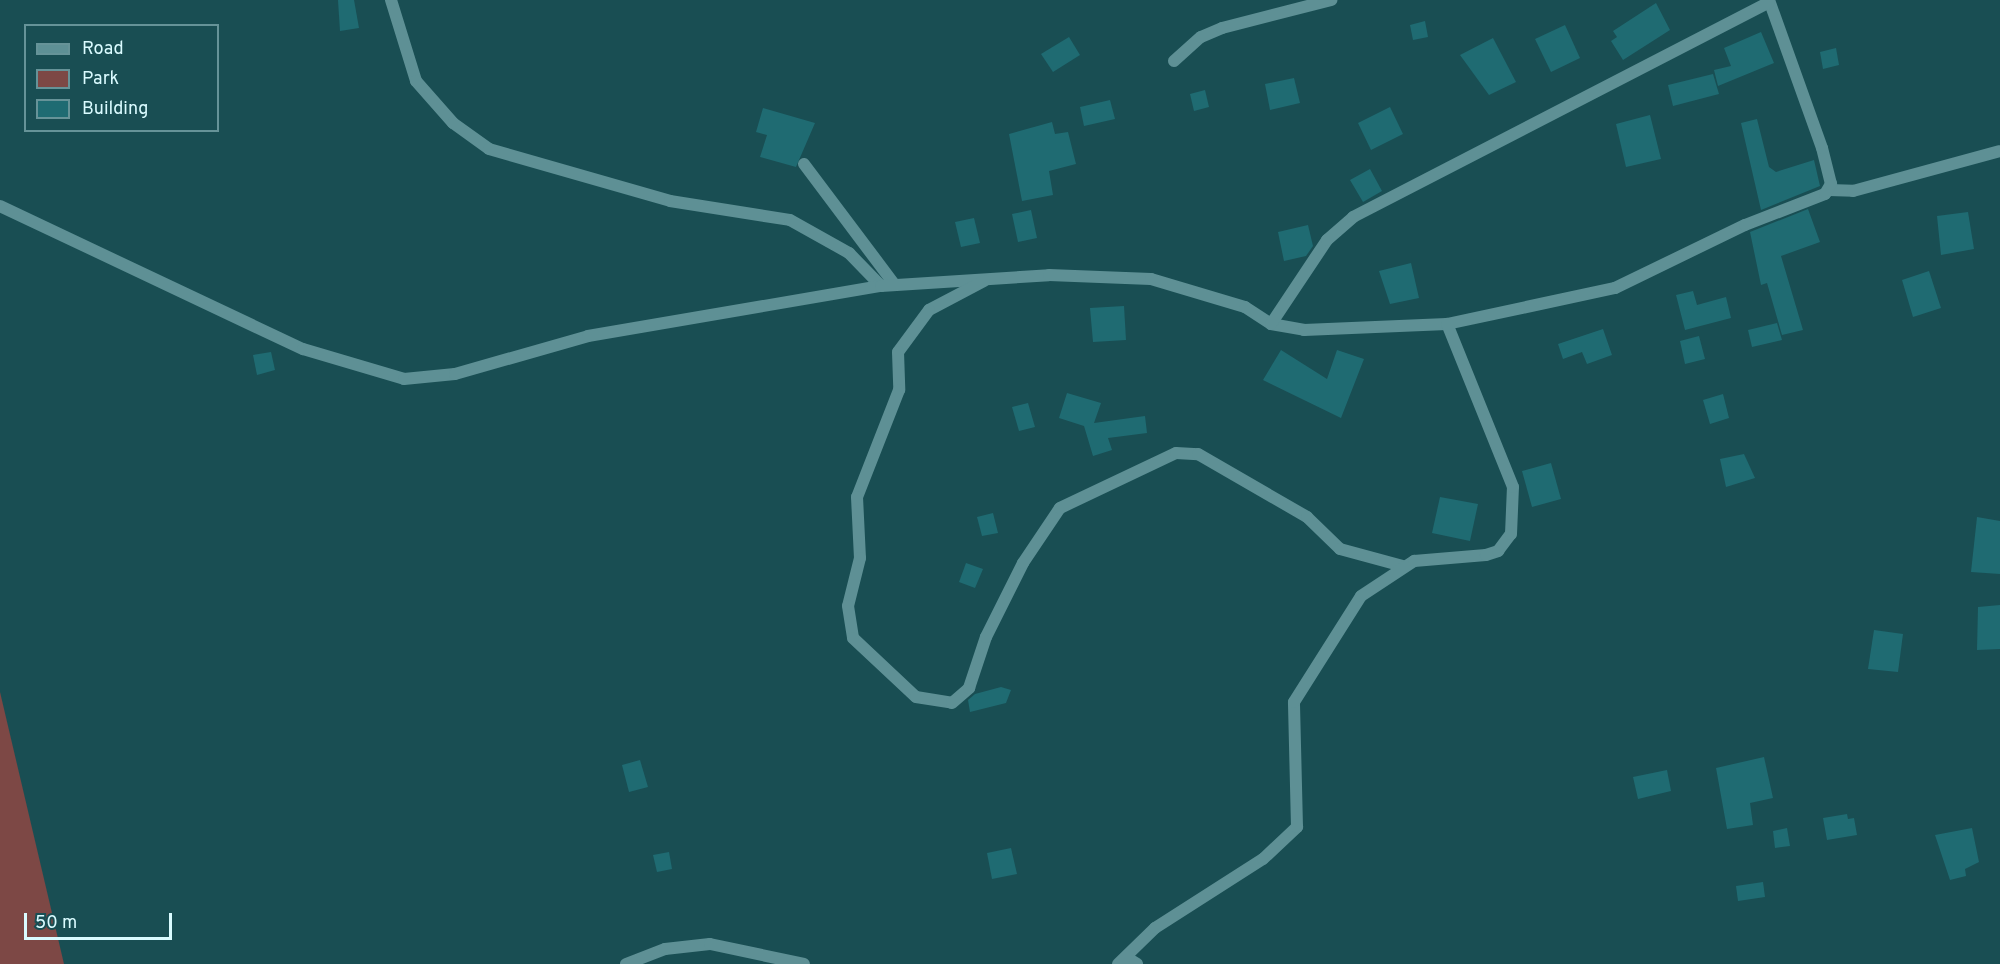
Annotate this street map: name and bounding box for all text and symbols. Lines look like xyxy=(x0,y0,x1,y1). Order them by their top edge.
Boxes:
legend xyxy=(24,24,219,132)
text: Road xyxy=(82,38,124,61)
text: Park xyxy=(82,68,119,91)
text: Building xyxy=(82,98,148,121)
scale bar xyxy=(27,901,176,939)
text: 50 m xyxy=(35,912,77,935)

